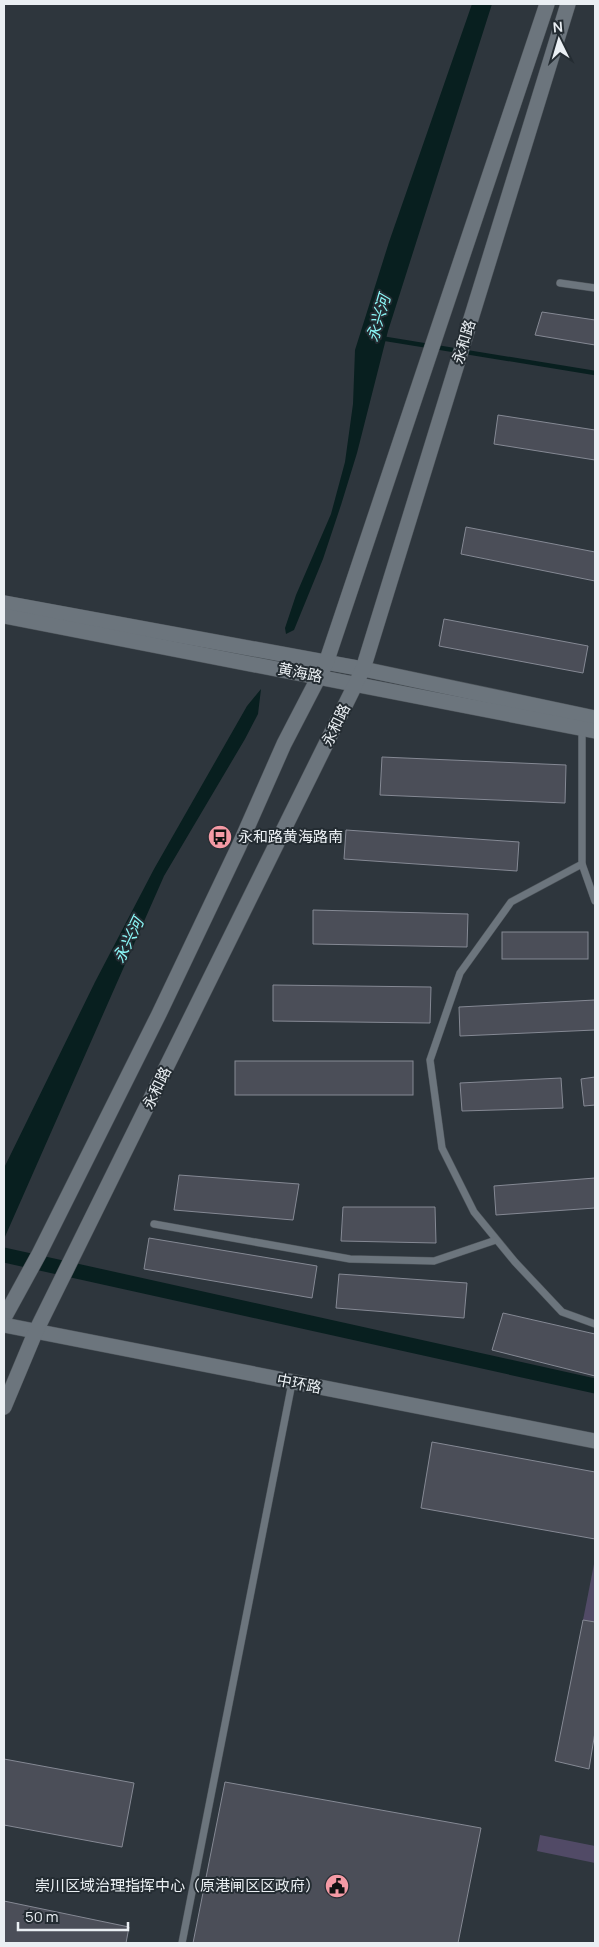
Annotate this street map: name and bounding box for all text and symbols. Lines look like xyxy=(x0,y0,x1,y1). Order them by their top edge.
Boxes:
north arrow xyxy=(534,15,584,65)
text: N xyxy=(552,17,564,36)
water label: 永兴河 xyxy=(361,289,396,344)
street label: 永和路 xyxy=(447,317,480,366)
street label: 黄海路 xyxy=(276,658,324,687)
street label: 永和路 xyxy=(316,700,355,750)
bus stop icon: 永和路黄海路南 xyxy=(207,824,233,850)
place label: 永和路黄海路南 xyxy=(238,826,343,847)
water label: 永兴河 xyxy=(108,911,150,966)
street label: 永和路 xyxy=(137,1063,176,1113)
street label: 中环路 xyxy=(275,1369,323,1398)
public building icon: 崇川区域治理指挥中心（原港闸区区政府） xyxy=(324,1873,350,1899)
place label: 崇川区域治理指挥中心（原港闸区区政府） xyxy=(35,1875,320,1896)
scale bar xyxy=(18,1900,128,1932)
text: 50 m xyxy=(25,1906,59,1927)

